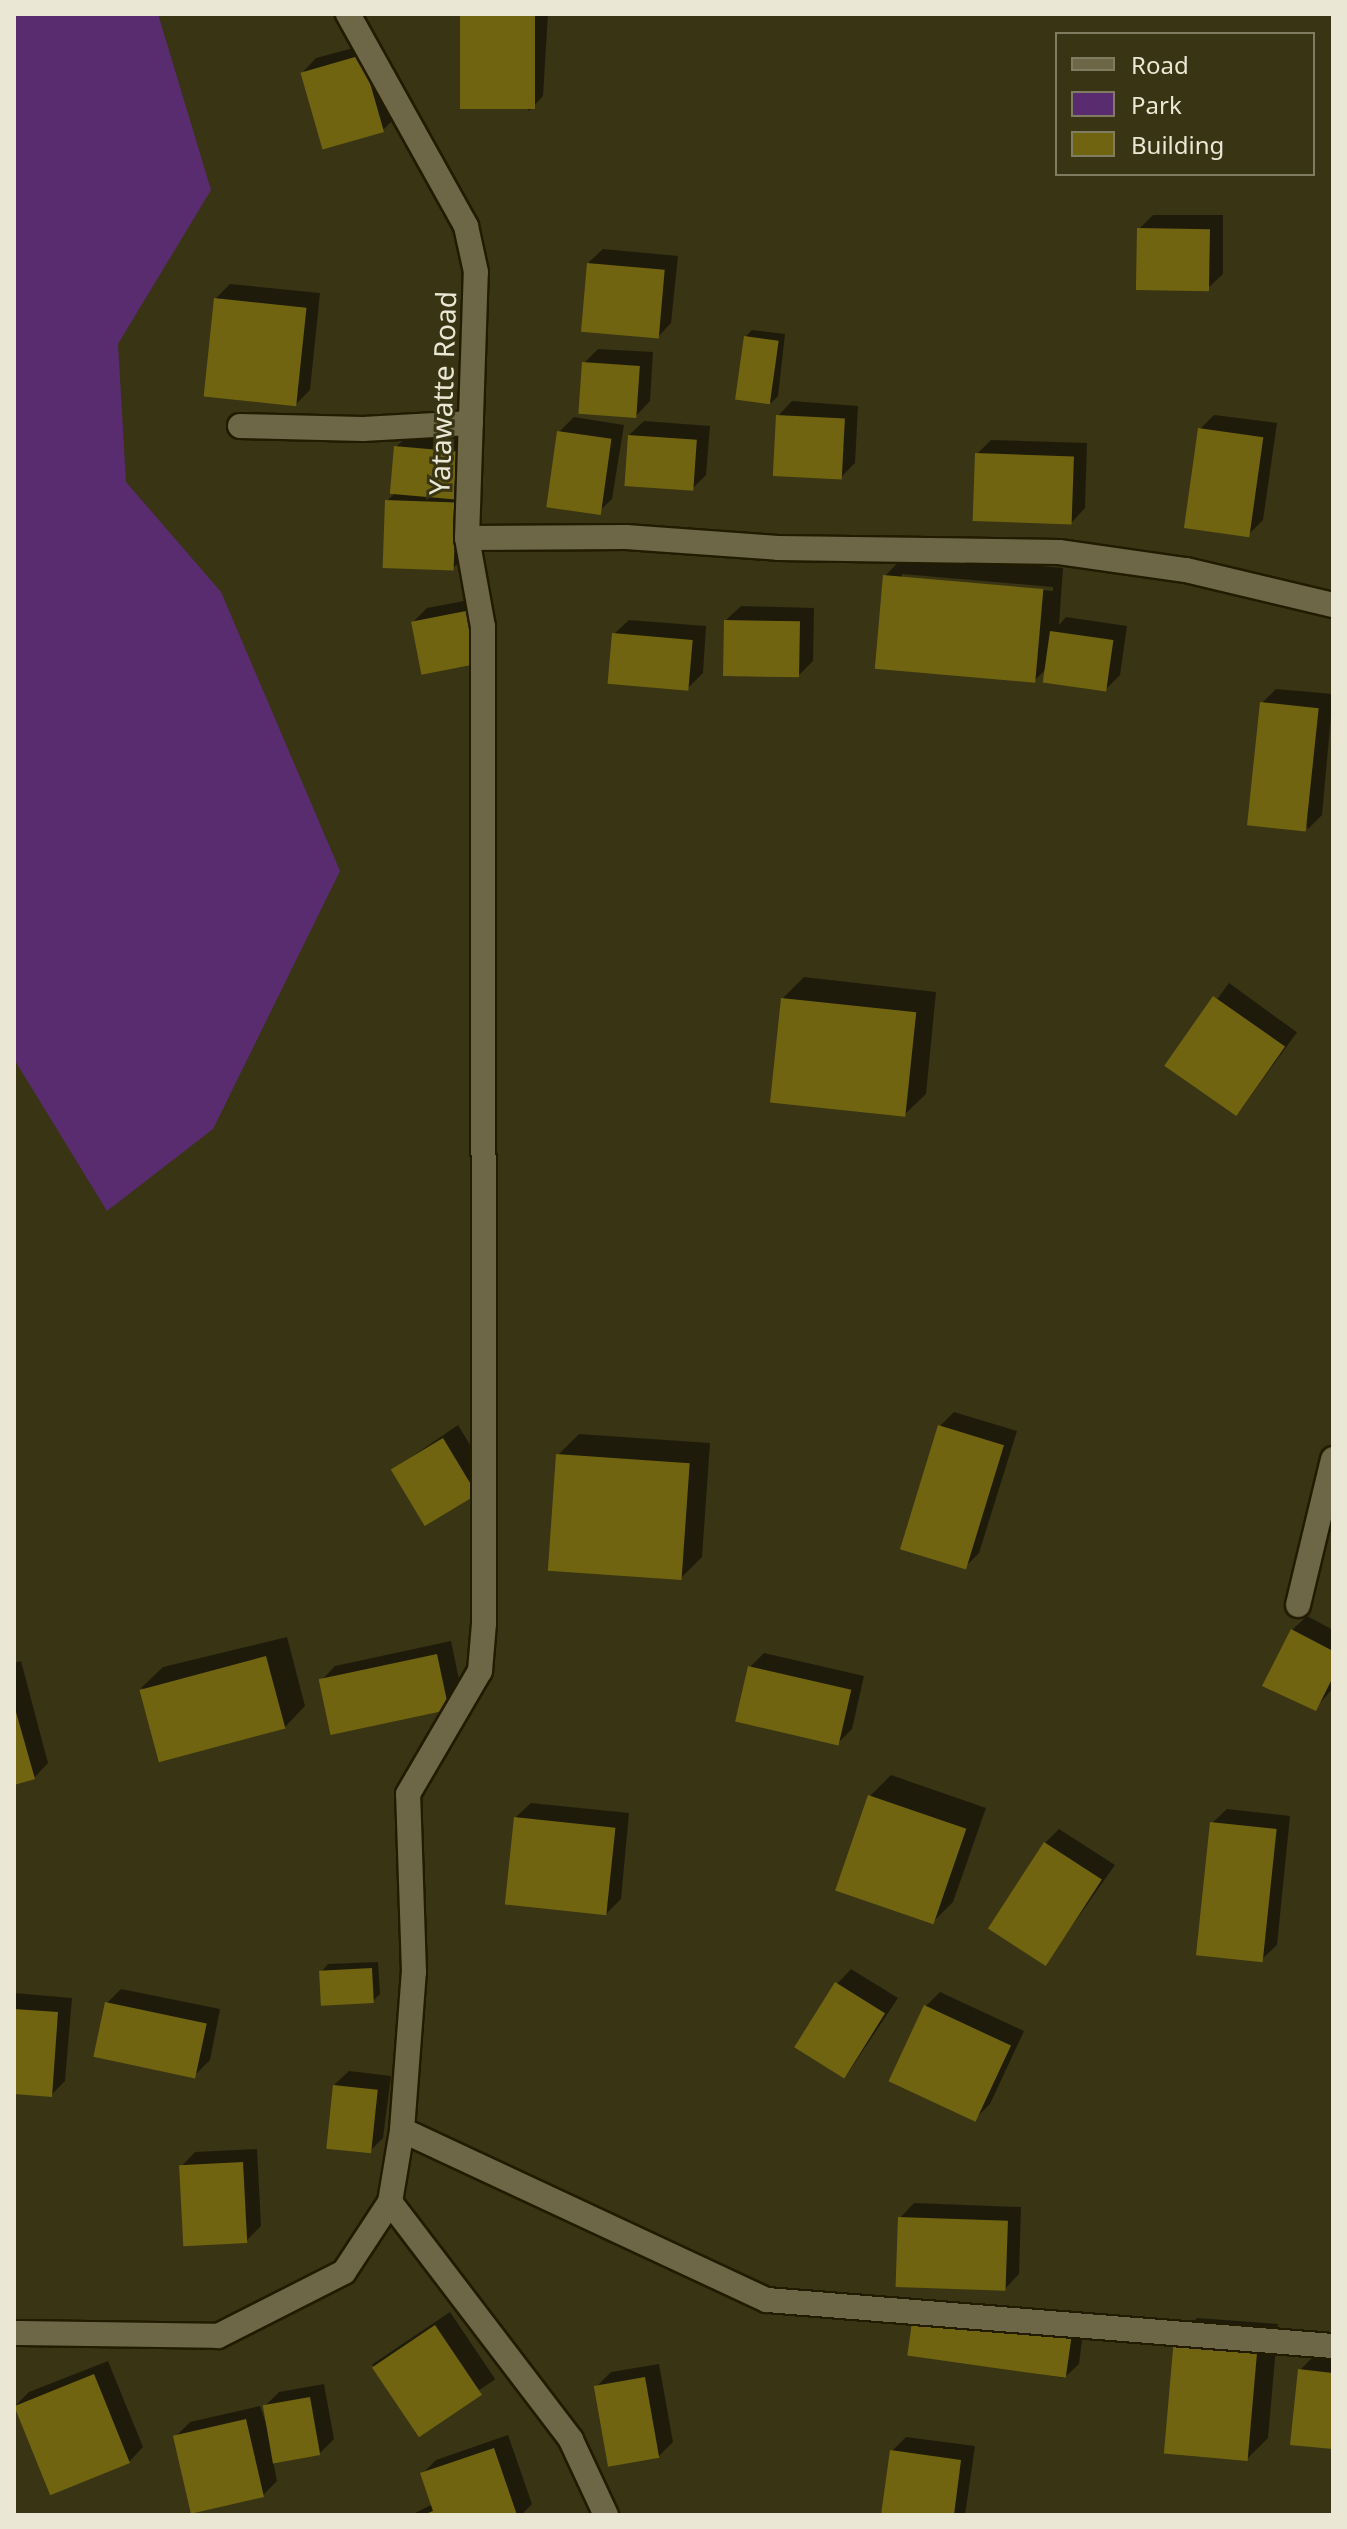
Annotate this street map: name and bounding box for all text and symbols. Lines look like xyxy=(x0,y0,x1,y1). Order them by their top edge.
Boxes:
legend xyxy=(1055,32,1315,176)
text: Road xyxy=(1131,48,1189,81)
text: Park xyxy=(1131,88,1182,121)
text: Building xyxy=(1131,128,1224,161)
street label: Yatawatte Road xyxy=(422,290,462,496)

